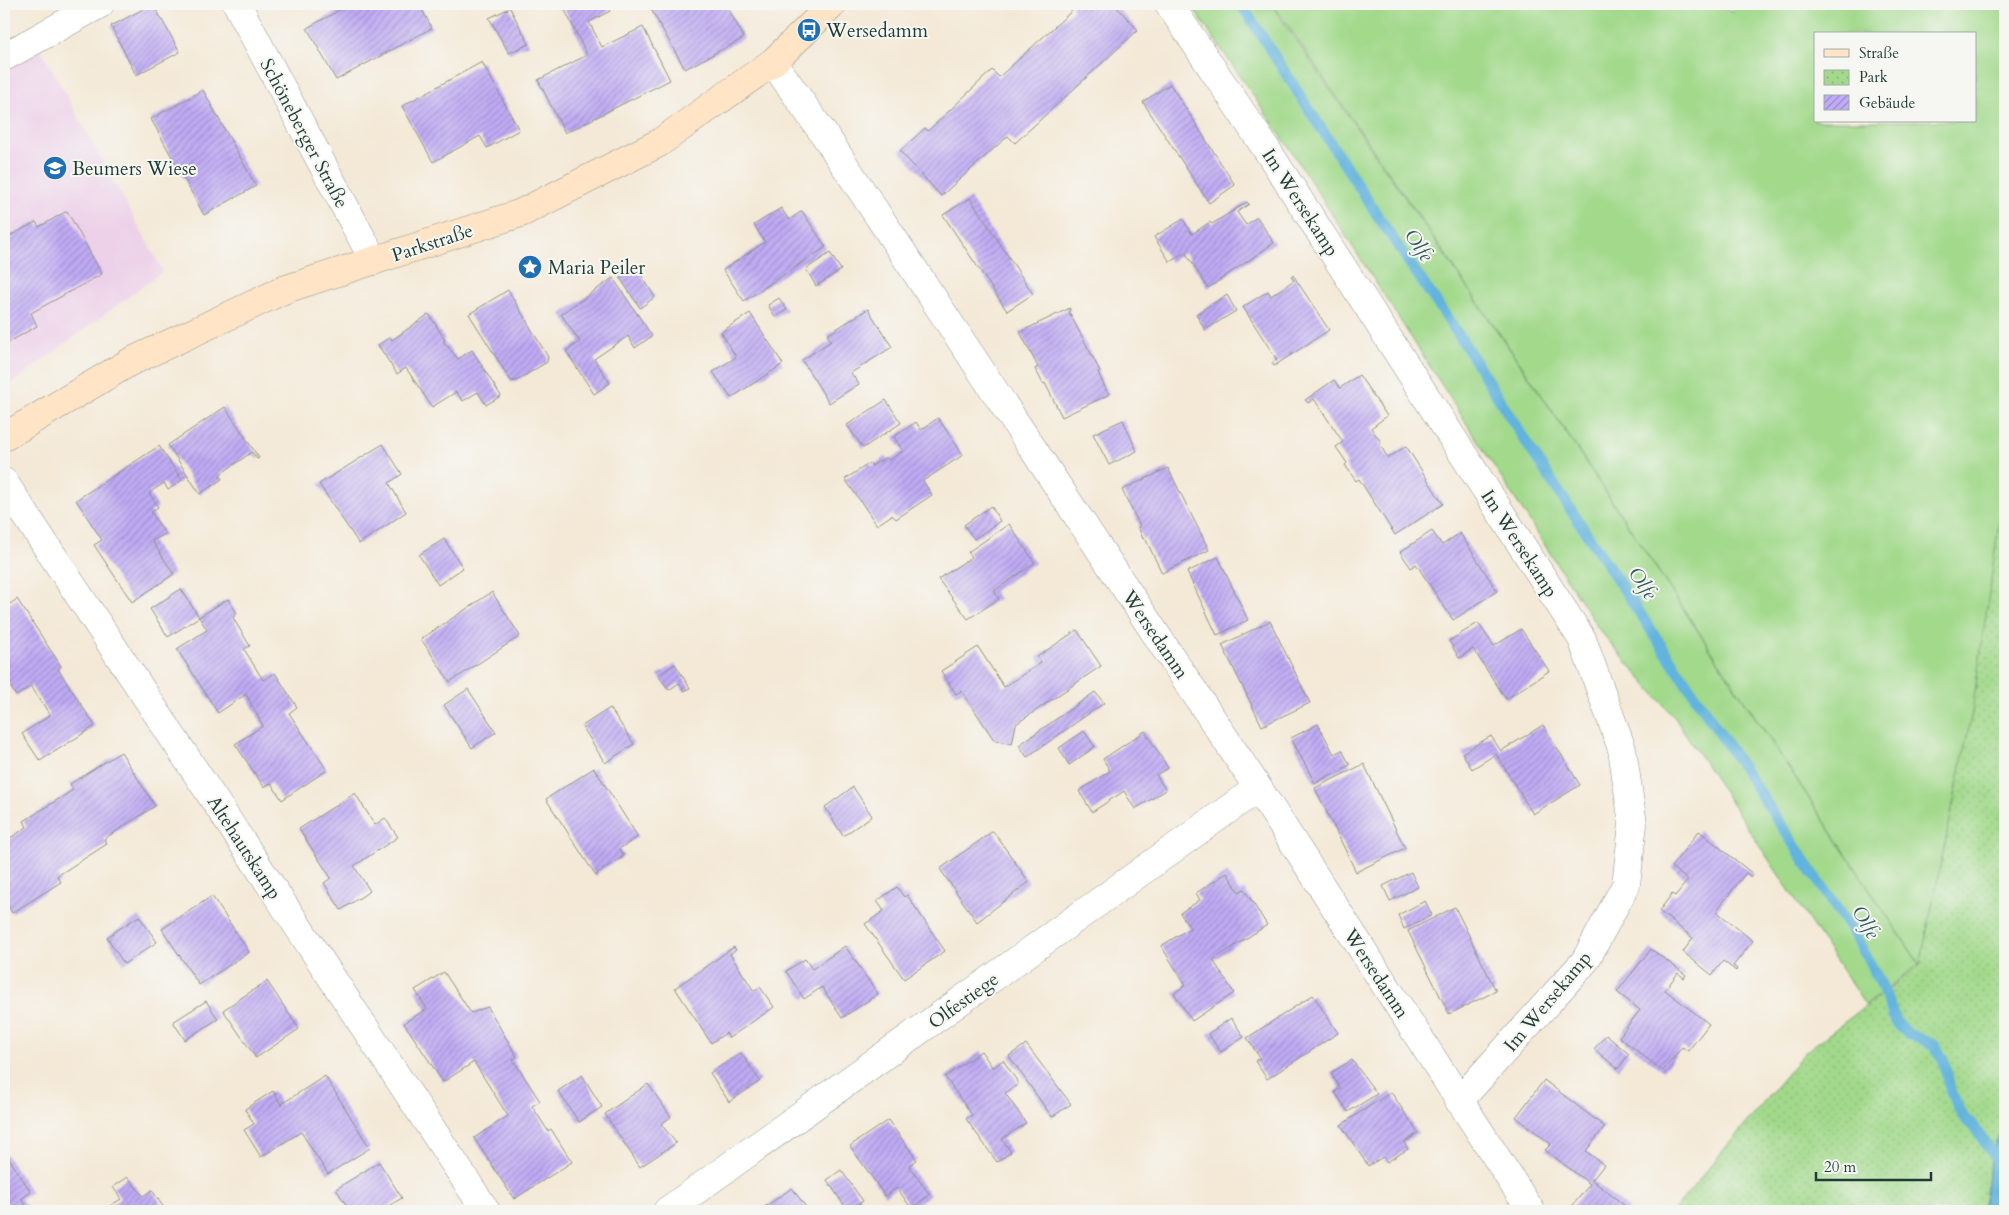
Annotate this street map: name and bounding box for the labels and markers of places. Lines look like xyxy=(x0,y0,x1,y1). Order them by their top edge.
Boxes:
bus stop icon: Wersedamm xyxy=(796,17,822,43)
place label: Wersedamm xyxy=(825,18,929,44)
school or university icon: Beumers Wiese xyxy=(42,155,68,181)
place label: Beumers Wiese xyxy=(72,156,197,182)
place icon: Maria Peiler xyxy=(517,254,543,280)
place label: Maria Peiler xyxy=(548,255,645,281)

